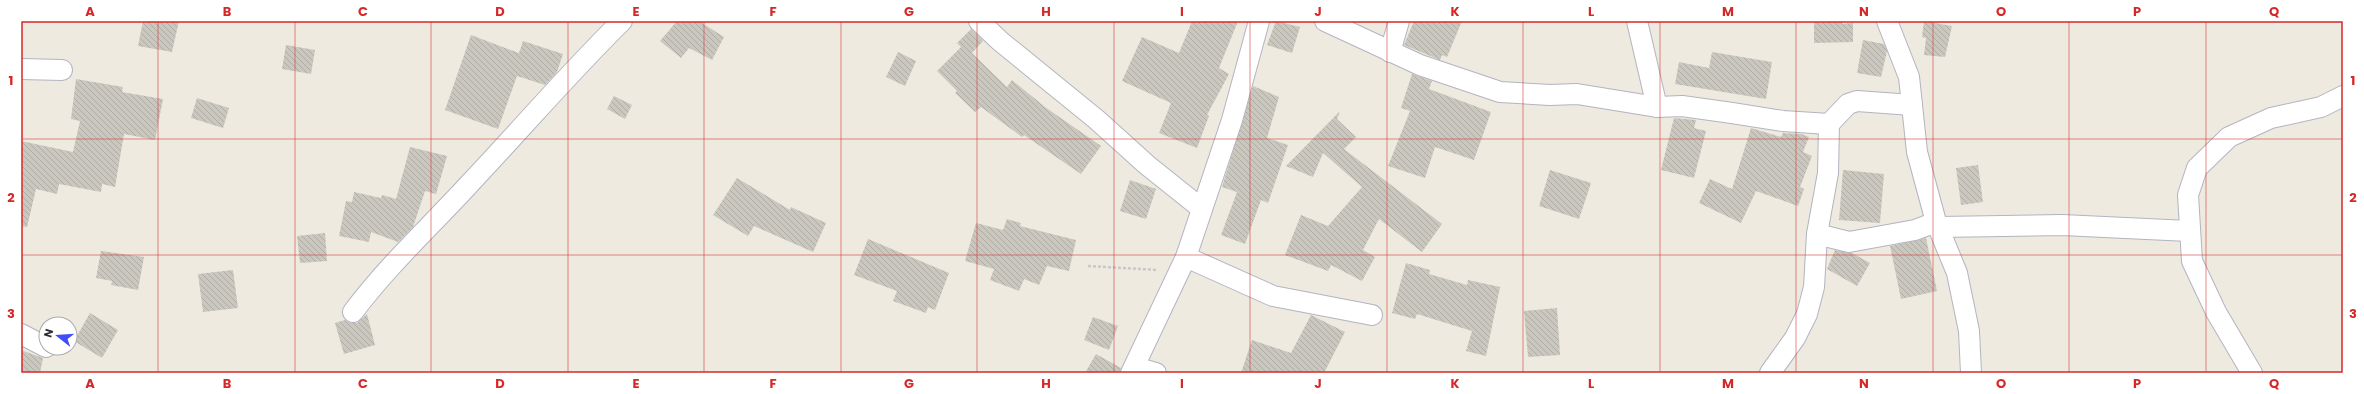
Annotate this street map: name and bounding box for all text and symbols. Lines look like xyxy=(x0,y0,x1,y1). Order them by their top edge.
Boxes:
text: A xyxy=(85,2,95,21)
text: B xyxy=(223,2,232,21)
text: C xyxy=(358,2,368,21)
text: D xyxy=(495,2,505,21)
text: E xyxy=(632,2,640,21)
text: F xyxy=(769,2,777,21)
text: G xyxy=(904,2,914,21)
text: H xyxy=(1041,2,1051,21)
text: I xyxy=(1180,2,1184,21)
text: J xyxy=(1314,2,1322,21)
text: K xyxy=(1450,2,1460,21)
text: L xyxy=(1588,2,1594,21)
text: M xyxy=(1722,2,1734,21)
text: N xyxy=(1859,2,1869,21)
text: O xyxy=(1996,2,2006,21)
text: P xyxy=(2133,2,2141,21)
text: Q xyxy=(2269,2,2279,21)
text: 1 xyxy=(9,71,13,90)
text: 1 xyxy=(2351,71,2355,90)
text: 2 xyxy=(7,188,15,207)
text: 2 xyxy=(2349,188,2357,207)
text: 3 xyxy=(7,304,15,323)
text: 3 xyxy=(2349,304,2357,323)
north arrow xyxy=(38,316,78,356)
text: N xyxy=(40,327,57,339)
text: A xyxy=(85,374,95,393)
text: B xyxy=(223,374,232,393)
text: C xyxy=(358,374,368,393)
text: D xyxy=(495,374,505,393)
text: E xyxy=(632,374,640,393)
text: F xyxy=(769,374,777,393)
text: G xyxy=(904,374,914,393)
text: H xyxy=(1041,374,1051,393)
text: I xyxy=(1180,374,1184,393)
text: J xyxy=(1314,374,1322,393)
text: K xyxy=(1450,374,1460,393)
text: L xyxy=(1588,374,1594,393)
text: M xyxy=(1722,374,1734,393)
text: N xyxy=(1859,374,1869,393)
text: O xyxy=(1996,374,2006,393)
text: P xyxy=(2133,374,2141,393)
text: Q xyxy=(2269,374,2279,393)

